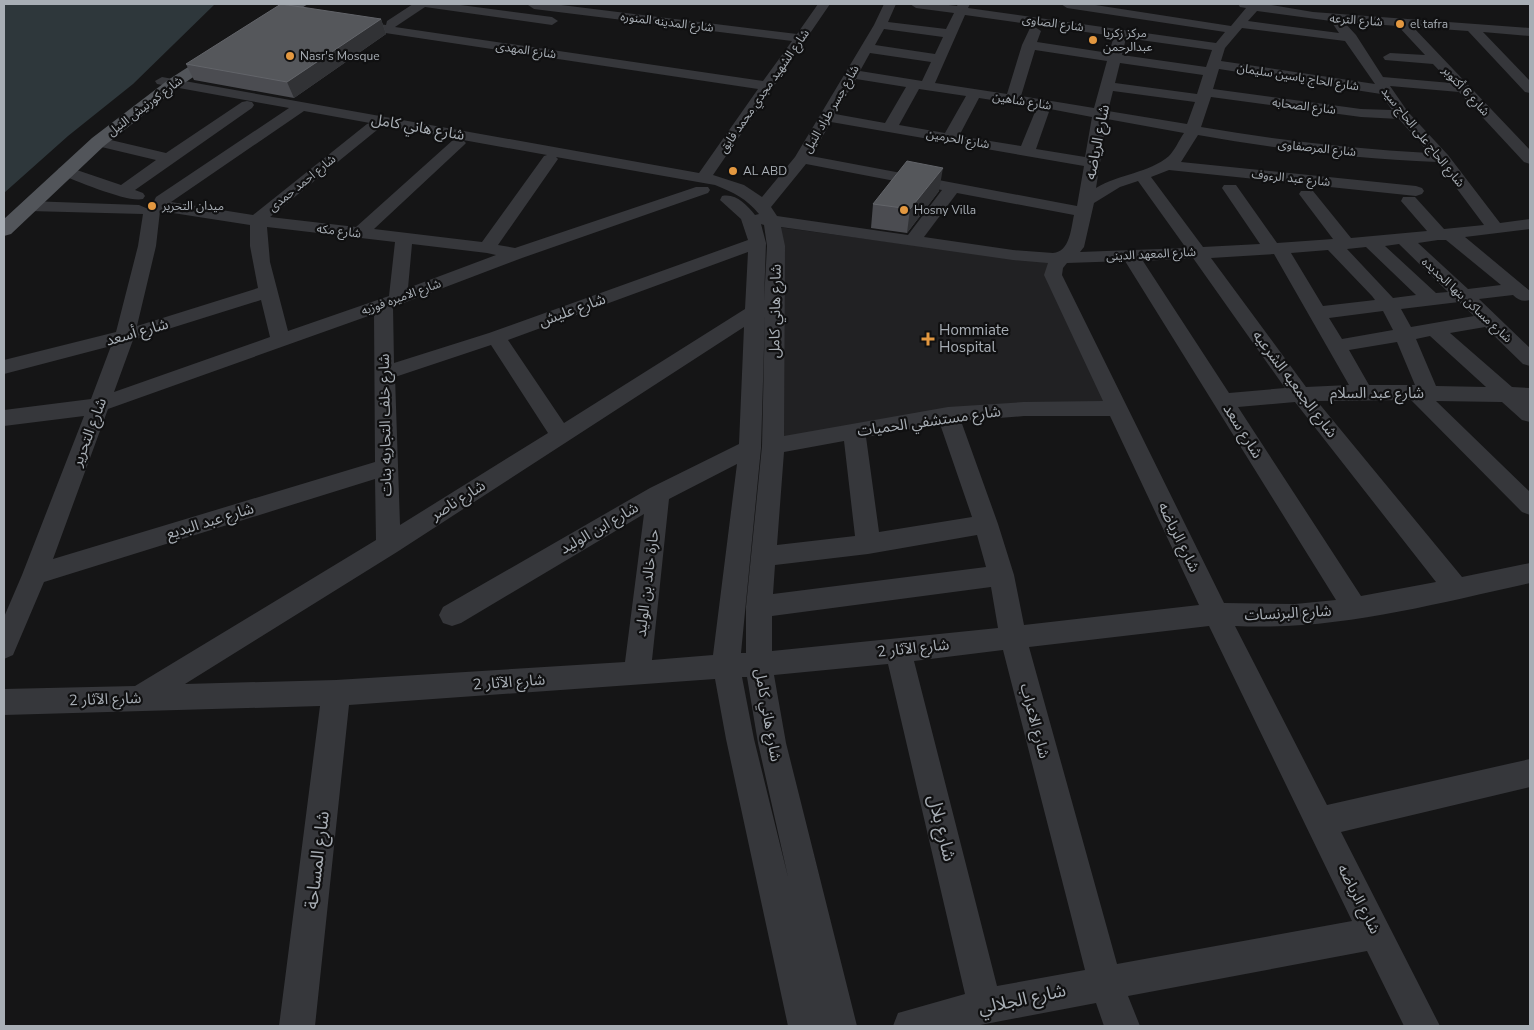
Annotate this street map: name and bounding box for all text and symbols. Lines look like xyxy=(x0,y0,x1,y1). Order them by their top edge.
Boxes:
street label: شارع المدينه المنوره xyxy=(619,8,715,37)
street label: شارع الترعه xyxy=(1329,10,1383,31)
street label: شارع الصاوى xyxy=(1021,11,1085,36)
place label: el tafra xyxy=(1410,16,1448,32)
marker: el tafra xyxy=(1394,18,1406,30)
place label: مركز زكريا عبدالرحمن xyxy=(1103,25,1153,55)
street label: شارع الشهيد مجدي محمد فايق xyxy=(715,26,814,157)
marker: مركز زكريا عبدالرحمن xyxy=(1087,34,1099,46)
street label: شارع المهدى xyxy=(495,38,557,63)
place label: Nasr's Mosque xyxy=(300,48,380,64)
marker: Nasr's Mosque xyxy=(284,50,296,62)
street label: شارع الحاج ياسين سليمان xyxy=(1236,59,1360,96)
street label: شارع جسر طراد النيل xyxy=(799,62,864,156)
street label: شارع 6 أكتوبر xyxy=(1437,62,1493,120)
street label: شارع كورنيش النيل xyxy=(104,72,187,140)
street label: شارع الحاج على الحاج سيد xyxy=(1377,84,1468,191)
street label: شارع شاهين xyxy=(991,88,1053,115)
street label: شارع الصحابه xyxy=(1271,94,1337,119)
street label: شارع الرياضه xyxy=(1080,103,1116,181)
street label: شارع هاني كامل xyxy=(369,109,466,147)
street label: شارع الحرمين xyxy=(925,126,991,153)
street label: شارع المرصفاوى xyxy=(1277,136,1357,161)
street label: شارع احمد حمدى xyxy=(265,151,340,216)
place label: AL ABD xyxy=(743,163,787,179)
marker: AL ABD xyxy=(727,165,739,177)
street label: شارع عبد الرءوف xyxy=(1251,166,1331,191)
place label: ميدان التحرير xyxy=(161,198,224,214)
marker: ميدان التحرير xyxy=(146,200,158,212)
place label: Hosny Villa xyxy=(914,202,976,218)
marker: Hosny Villa xyxy=(898,204,910,216)
street label: شارع مكه xyxy=(316,220,362,243)
street label: شارع المعهد الدينى xyxy=(1106,244,1196,265)
street label: شارع مساكن بنها الجديده xyxy=(1418,254,1516,347)
street label: شارع هاني كامل xyxy=(764,263,788,358)
street label: شارع الاميره فوزيه xyxy=(359,275,443,320)
street label: شارع عليش xyxy=(536,289,609,333)
street label: شارع أسعد xyxy=(103,313,171,352)
place label: Hommiate Hospital xyxy=(939,320,1009,357)
street label: شارع الجمعيه الشرعيه xyxy=(1246,326,1342,443)
marker: Hommiate Hospital xyxy=(921,332,935,346)
street label: شارع خلف التجاريه بنات xyxy=(374,353,398,497)
street label: شارع عبد السلام xyxy=(1330,383,1424,405)
street label: شارع التحرير xyxy=(66,395,113,471)
street label: شارع سعد xyxy=(1217,400,1268,463)
street label: شارع مستشفي الحميات xyxy=(856,401,1003,443)
street label: شارع ناصر xyxy=(426,475,490,527)
street label: شارع ابن الوليد xyxy=(556,497,643,560)
street label: شارع عبد البديع xyxy=(164,498,257,546)
street label: شارع الرياضه xyxy=(1152,499,1205,577)
street label: حارة خالد بن الوليد xyxy=(631,528,664,638)
street label: شارع البرنسات xyxy=(1244,601,1332,627)
street label: شارع الآثار 2 xyxy=(876,634,951,664)
street label: شارع هاني كامل xyxy=(748,667,786,764)
street label: شارع الآثار 2 xyxy=(472,669,546,697)
street label: شارع الاعراب xyxy=(1013,681,1055,762)
street label: شارع الآثار 2 xyxy=(68,688,142,712)
street label: شارع بلال xyxy=(920,792,962,864)
street label: شارع المساحة xyxy=(299,809,337,911)
street label: شارع الرياضه xyxy=(1331,861,1385,938)
street label: شارع الجلالي xyxy=(976,978,1068,1022)

